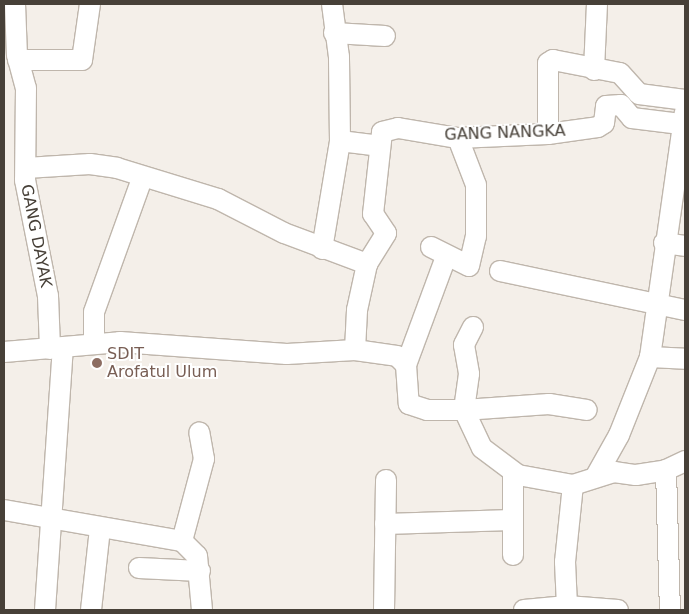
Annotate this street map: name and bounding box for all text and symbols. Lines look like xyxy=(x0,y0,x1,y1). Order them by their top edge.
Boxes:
street label: GANG NANGKA xyxy=(444,121,566,145)
street label: GANG DAYAK xyxy=(17,183,55,289)
place label: SDIT Arofatul Ulum xyxy=(107,344,217,382)
marker: SDIT Arofatul Ulum xyxy=(91,357,103,369)

